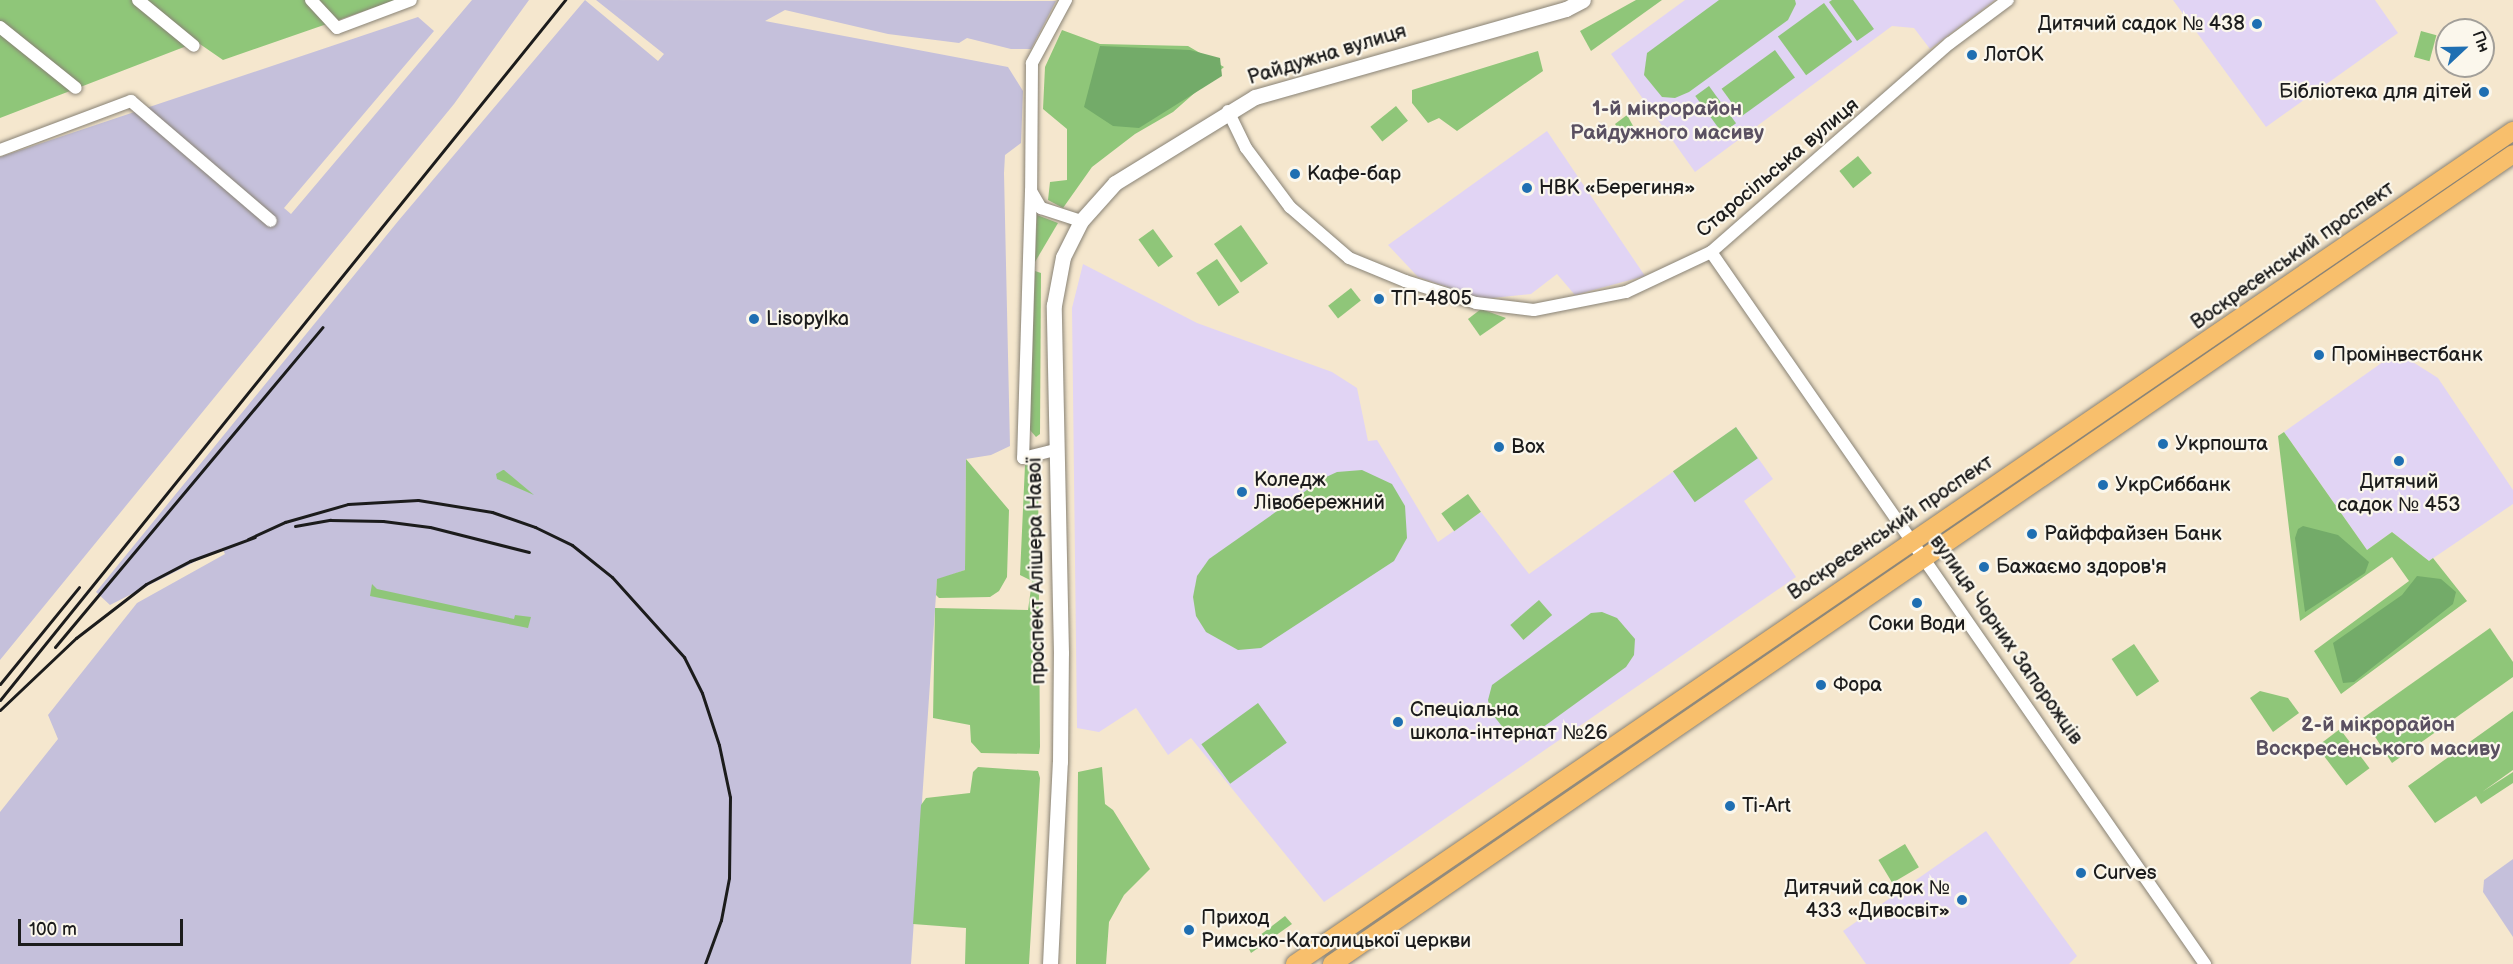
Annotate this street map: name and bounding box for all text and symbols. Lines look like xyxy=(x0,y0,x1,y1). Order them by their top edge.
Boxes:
place label: Дитячий садок № 438 xyxy=(2038,12,2245,36)
marker: Дитячий садок № 438 xyxy=(2250,17,2264,31)
north arrow xyxy=(2435,18,2495,78)
street label: Райдужна вулиця xyxy=(1245,19,1409,91)
text: Пн xyxy=(2467,28,2493,55)
place label: ЛотОК xyxy=(1984,43,2043,67)
marker: ЛотОК xyxy=(1965,48,1979,62)
place label: Бібліотека для дітей xyxy=(2279,80,2472,104)
marker: Бібліотека для дітей xyxy=(2477,85,2491,99)
street label: Старосільська вулиця xyxy=(1692,93,1864,243)
district label: 1-й мікрорайон Райдужного масиву xyxy=(1570,96,1764,146)
place label: Кафе-бар xyxy=(1307,162,1401,186)
marker: Кафе-бар xyxy=(1288,167,1302,181)
place label: НВК «Берегиня» xyxy=(1539,176,1695,200)
street label: Воскресенський проспект xyxy=(2187,177,2399,335)
marker: НВК «Берегиня» xyxy=(1520,181,1534,195)
place label: ТП-4805 xyxy=(1391,287,1472,311)
marker: ТП-4805 xyxy=(1372,292,1386,306)
place label: Lisopylka xyxy=(766,307,849,331)
marker: Lisopylka xyxy=(747,312,761,326)
place label: Промінвестбанк xyxy=(2331,343,2483,367)
marker: Промінвестбанк xyxy=(2312,348,2326,362)
place label: Укрпошта xyxy=(2175,432,2268,456)
place label: Box xyxy=(1511,435,1545,459)
marker: Укрпошта xyxy=(2156,437,2170,451)
marker: Box xyxy=(1492,440,1506,454)
street label: Воскресенський проспект xyxy=(1784,450,1998,606)
marker: Дитячий садок № 453 xyxy=(2392,454,2406,468)
street label: проспект Алішера Навої xyxy=(1023,457,1051,685)
place label: Коледж Лівобережний xyxy=(1254,468,1385,515)
place label: Дитячий садок № 453 xyxy=(2337,470,2461,517)
place label: УкрСиббанк xyxy=(2115,473,2230,497)
marker: УкрСиббанк xyxy=(2096,478,2110,492)
marker: Коледж Лівобережний xyxy=(1235,485,1249,499)
place label: Райффайзен Банк xyxy=(2044,522,2222,546)
marker: Райффайзен Банк xyxy=(2025,527,2039,541)
street label: вулиця Чорних Запорожців xyxy=(1924,531,2088,749)
place label: Бажаємо здоров'я xyxy=(1996,555,2166,579)
marker: Бажаємо здоров'я xyxy=(1977,560,1991,574)
marker: Соки Води xyxy=(1910,596,1924,610)
place label: Соки Води xyxy=(1868,612,1966,636)
place label: Фора xyxy=(1833,673,1882,697)
marker: Фора xyxy=(1814,678,1828,692)
place label: Спеціальна школа-інтернат №26 xyxy=(1410,698,1608,745)
district label: 2-й мікрорайон Воскресенського масиву xyxy=(2256,712,2500,762)
marker: Спеціальна школа-інтернат №26 xyxy=(1391,715,1405,729)
place label: Ti-Art xyxy=(1742,794,1791,818)
marker: Ti-Art xyxy=(1723,799,1737,813)
place label: Curves xyxy=(2093,861,2157,885)
marker: Curves xyxy=(2074,866,2088,880)
place label: Дитячий садок № 433 «Дивосвіт» xyxy=(1784,876,1950,923)
marker: Дитячий садок № 433 «Дивосвіт» xyxy=(1955,893,1969,907)
place label: Приход Римсько-Католицької церкви xyxy=(1201,906,1471,953)
scale bar xyxy=(21,907,186,945)
text: 100 m xyxy=(29,919,77,940)
marker: Приход Римсько-Католицької церкви xyxy=(1182,923,1196,937)

